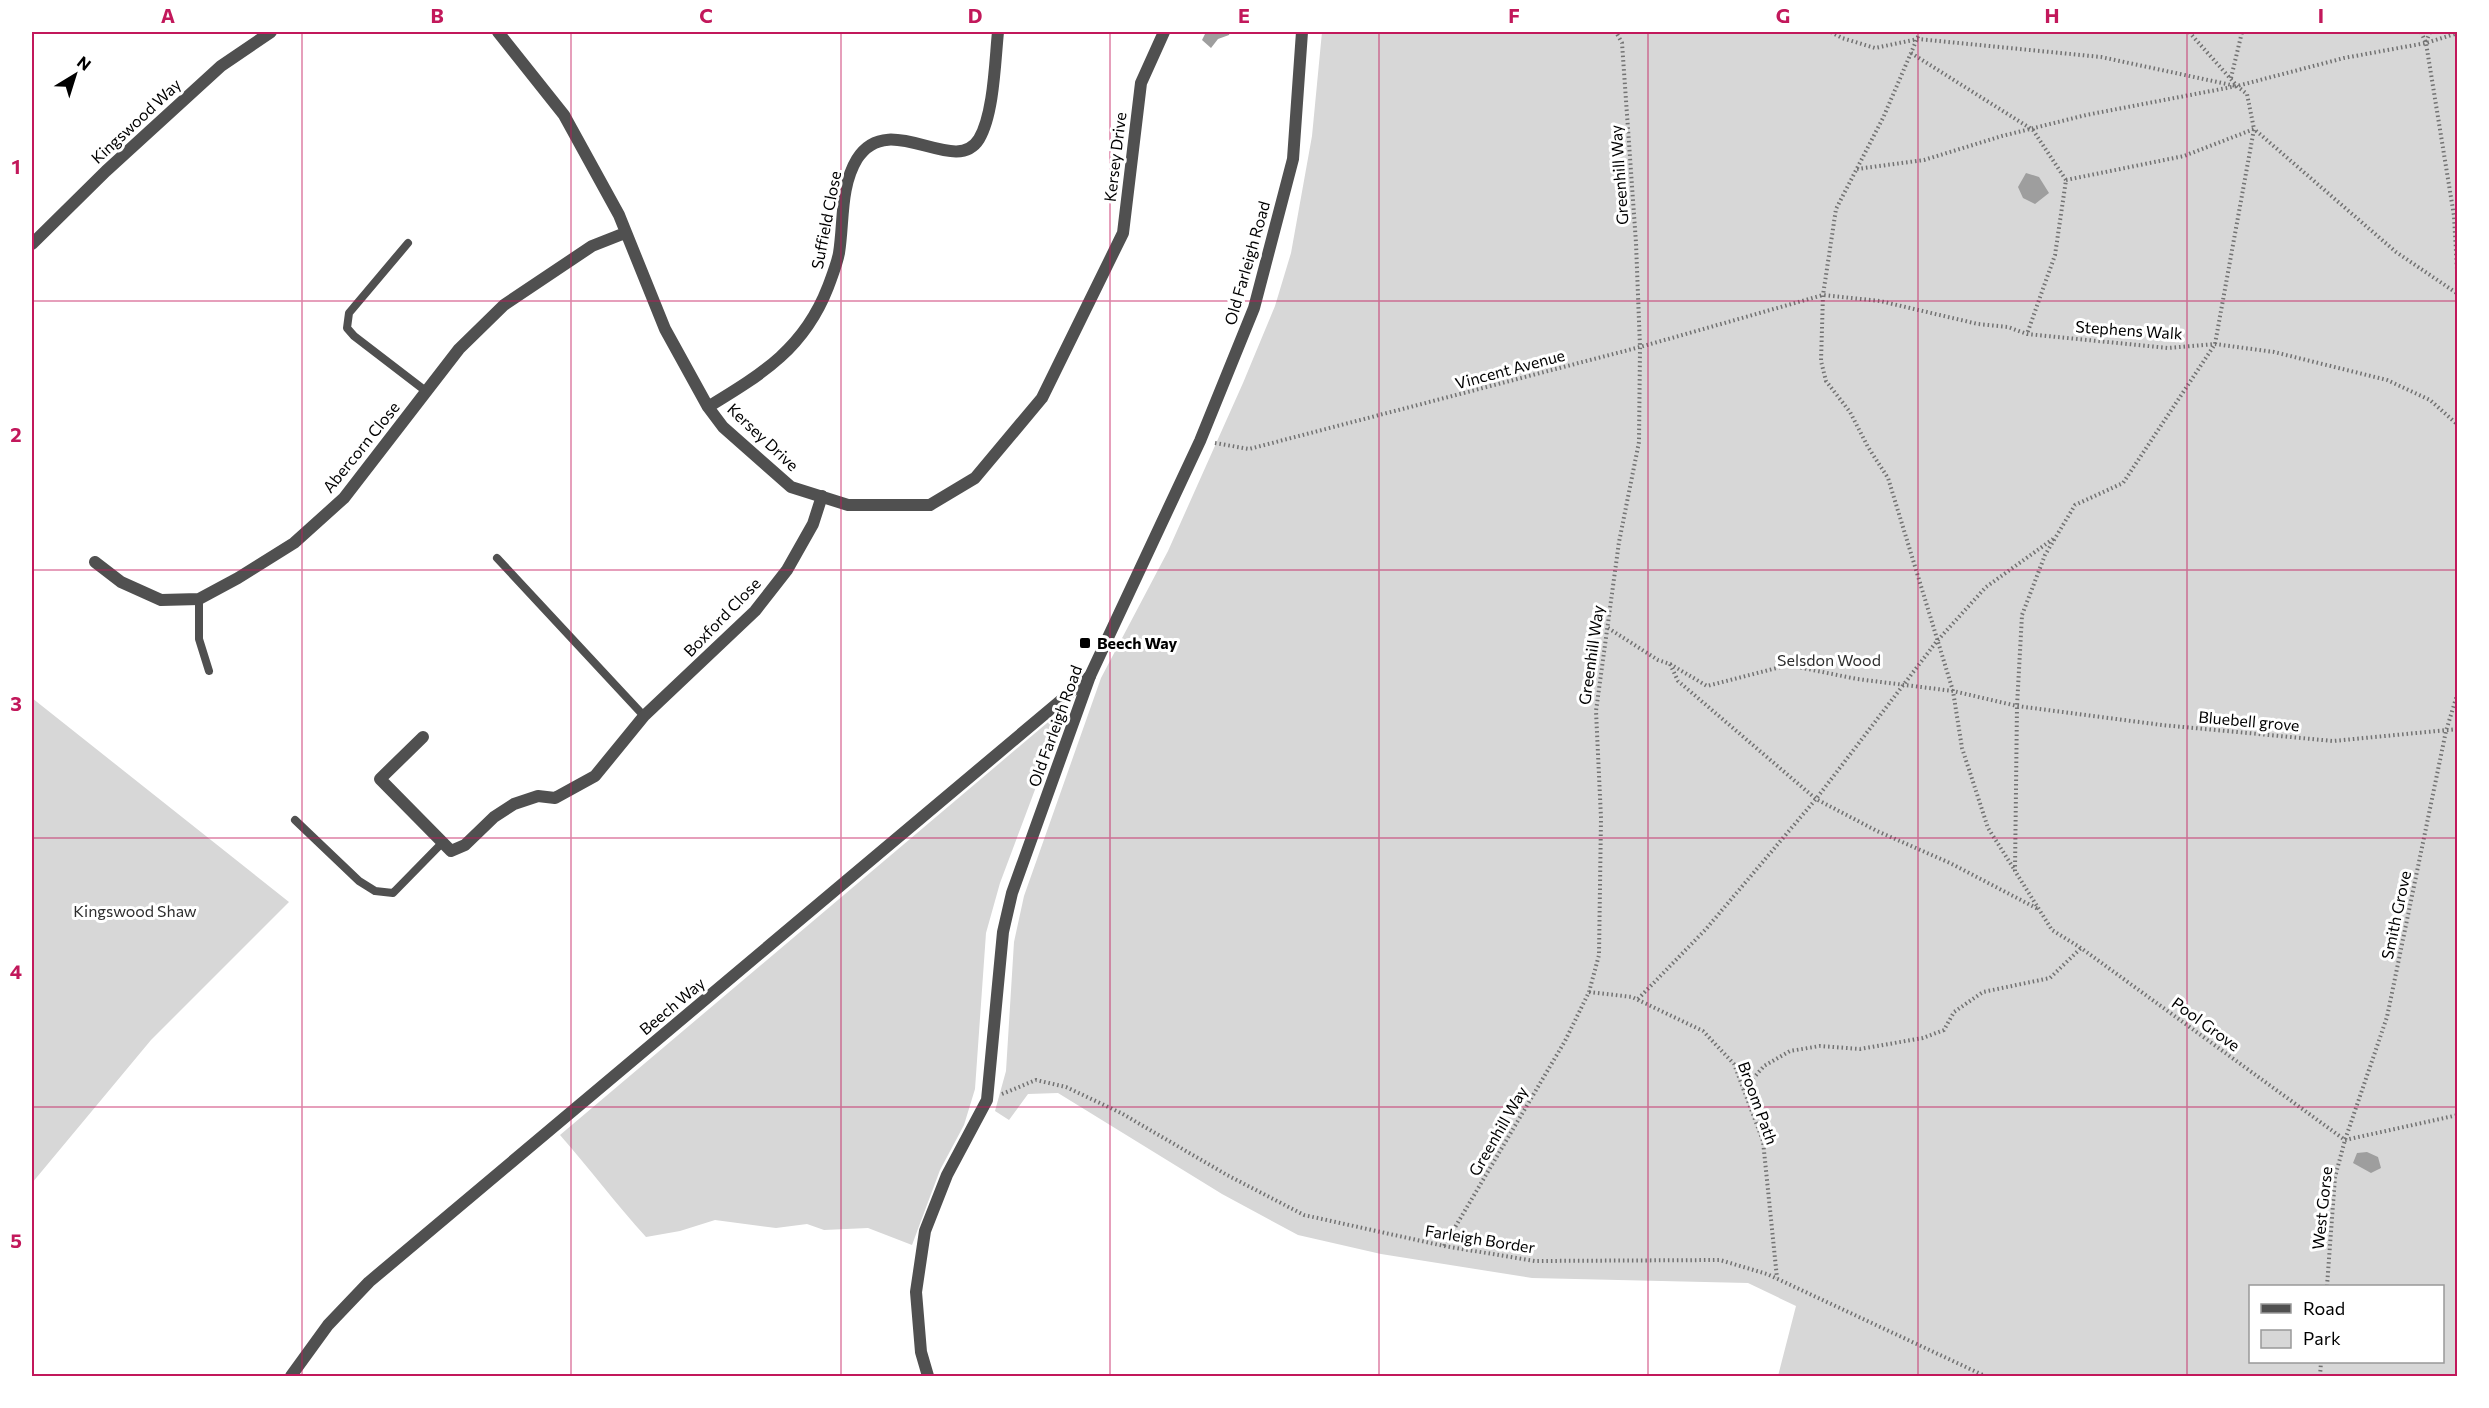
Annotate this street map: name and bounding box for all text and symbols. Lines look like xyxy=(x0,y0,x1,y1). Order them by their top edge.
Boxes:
text: A xyxy=(161,3,175,27)
text: B xyxy=(430,3,444,27)
text: C xyxy=(699,3,713,27)
text: D xyxy=(968,3,982,27)
text: E xyxy=(1238,3,1250,27)
text: F xyxy=(1508,3,1520,27)
text: G xyxy=(1776,3,1790,27)
text: H xyxy=(2045,3,2060,27)
text: I xyxy=(2318,3,2324,27)
north arrow xyxy=(45,45,105,105)
text: N xyxy=(74,52,95,74)
street label: Kingswood Way xyxy=(87,74,184,167)
street label: Kersey Drive xyxy=(1100,111,1129,203)
street label: Greenhill Way xyxy=(1606,124,1631,226)
text: 1 xyxy=(11,154,21,178)
street label: Suffield Close xyxy=(807,169,844,271)
street label: Old Farleigh Road xyxy=(1220,199,1273,327)
street label: Stephens Walk xyxy=(2075,316,2184,343)
street label: Vincent Avenue xyxy=(1453,345,1567,392)
street label: Abercorn Close xyxy=(318,397,403,496)
street label: Kersey Drive xyxy=(724,399,803,474)
text: 2 xyxy=(10,422,22,446)
street label: Boxford Close xyxy=(679,573,764,660)
street label: Greenhill Way xyxy=(1574,604,1607,706)
place label: Beech Way xyxy=(1097,633,1178,652)
marker: Beech Way xyxy=(1078,636,1092,650)
park label: Selsdon Wood xyxy=(1777,650,1881,669)
street label: Old Farleigh Road xyxy=(1024,662,1085,789)
text: 3 xyxy=(10,691,22,715)
street label: Bluebell grove xyxy=(2198,707,2300,734)
street label: Smith Grove xyxy=(2377,869,2414,961)
park label: Kingswood Shaw xyxy=(73,901,197,920)
text: 4 xyxy=(10,959,22,983)
street label: Beech Way xyxy=(635,973,708,1038)
street label: Pool Grove xyxy=(2169,993,2244,1055)
street label: Broom Path xyxy=(1735,1059,1782,1147)
street label: Greenhill Way xyxy=(1464,1083,1531,1179)
street label: West Gorse xyxy=(2308,1165,2335,1251)
street label: Farleigh Border xyxy=(1424,1220,1537,1257)
text: 5 xyxy=(10,1228,22,1252)
legend xyxy=(2249,1285,2444,1363)
text: Road xyxy=(2303,1297,2345,1319)
text: Park xyxy=(2303,1327,2341,1349)

